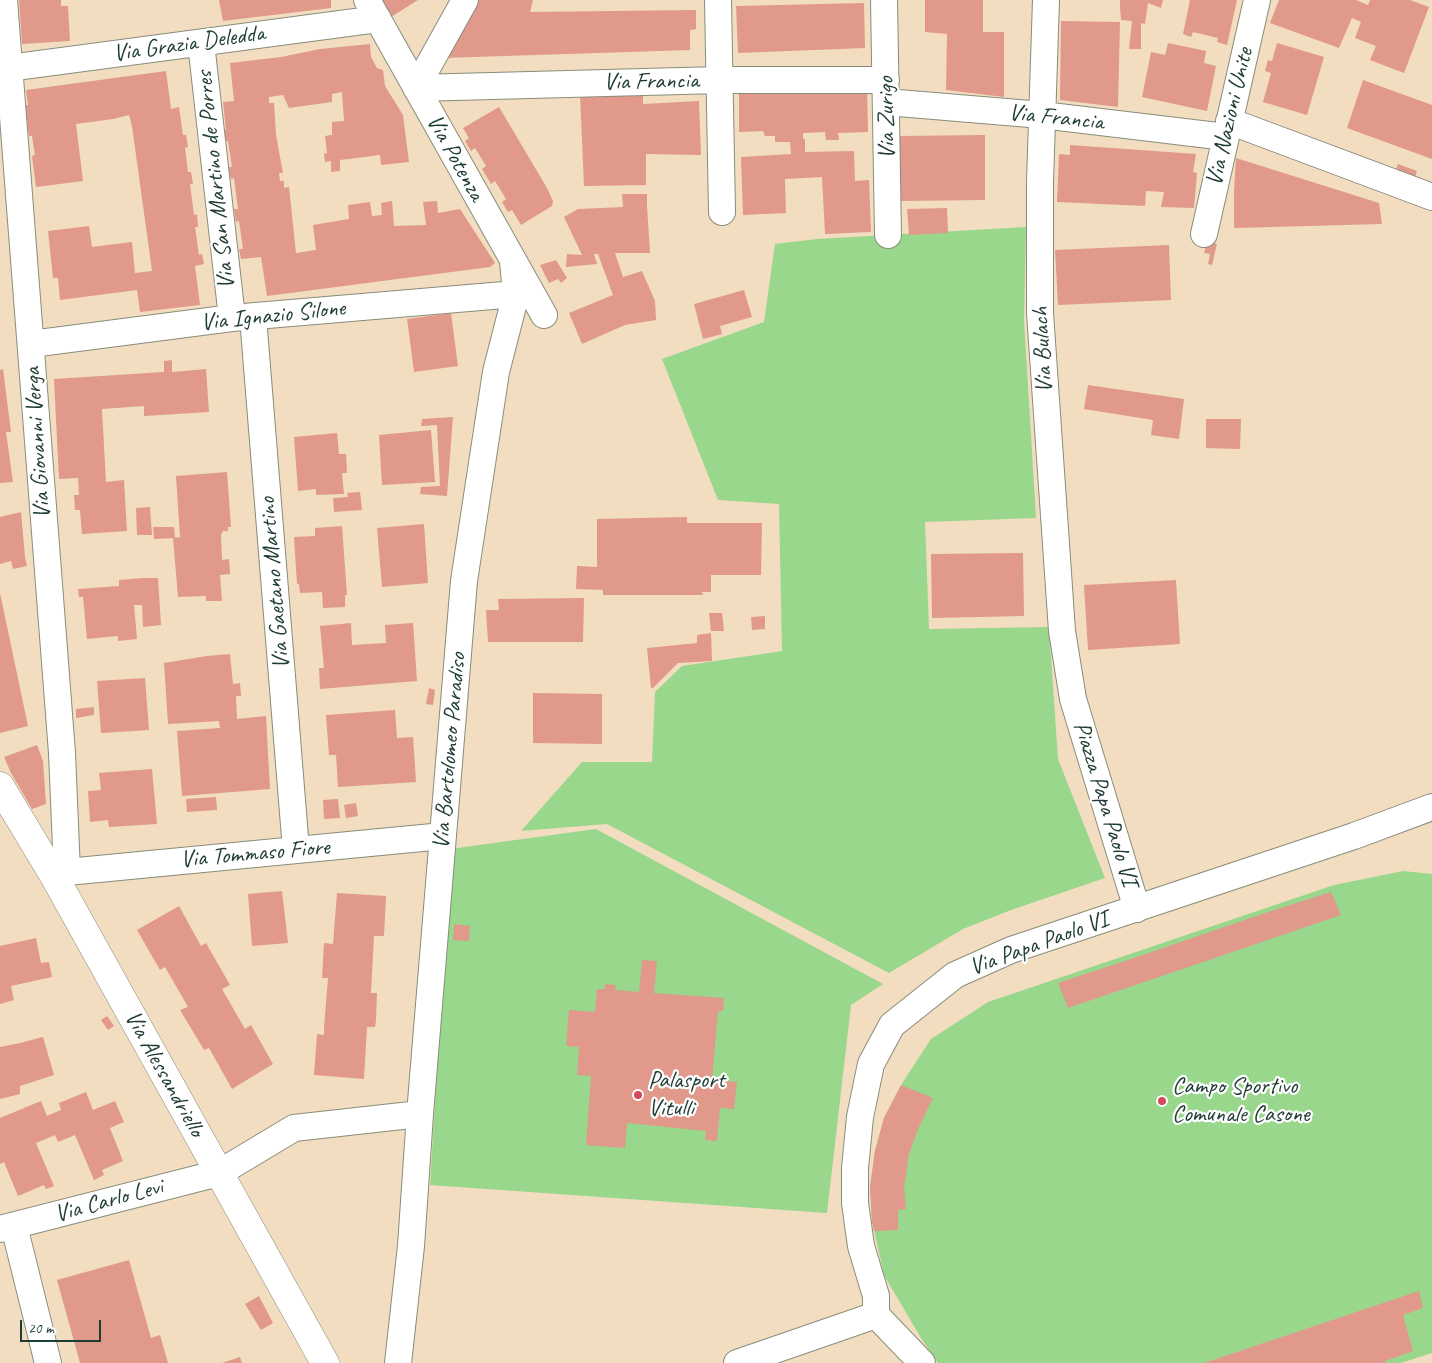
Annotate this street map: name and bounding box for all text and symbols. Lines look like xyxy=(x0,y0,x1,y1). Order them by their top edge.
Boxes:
street label: Via Grazia Deledda xyxy=(111,19,267,69)
street label: Via Nazioni Unite xyxy=(1200,45,1260,189)
street label: Via Francia xyxy=(603,67,699,97)
street label: Via San Martino de Porres xyxy=(190,69,242,291)
street label: Via Zurigo xyxy=(872,77,902,159)
street label: Via Francia xyxy=(1007,99,1105,137)
street label: Via Potenza xyxy=(419,110,491,206)
street label: Via Ignazio Silone xyxy=(199,294,347,338)
street label: Via Bulach xyxy=(1026,306,1060,394)
street label: Via Giovanni Verga xyxy=(18,366,58,520)
street label: Via Gaetano Martino xyxy=(253,496,297,670)
street label: Via Bartolomeo Paradiso xyxy=(427,651,473,851)
street label: Piazza Papa Paolo VI xyxy=(1066,718,1144,890)
street label: Via Tommaso Fiore xyxy=(179,833,331,875)
street label: Via Papa Paolo VI xyxy=(966,906,1112,982)
street label: Via Alessandriello xyxy=(118,1006,210,1142)
place label: Palasport Vitulli xyxy=(648,1067,725,1123)
place label: Campo Sportivo Comunale Casone xyxy=(1172,1073,1309,1129)
marker: Palasport Vitulli xyxy=(632,1089,644,1101)
marker: Campo Sportivo Comunale Casone xyxy=(1156,1095,1168,1107)
street label: Via Carlo Levi xyxy=(52,1173,166,1229)
scale bar xyxy=(22,1310,104,1342)
text: 20 m xyxy=(28,1319,54,1338)

